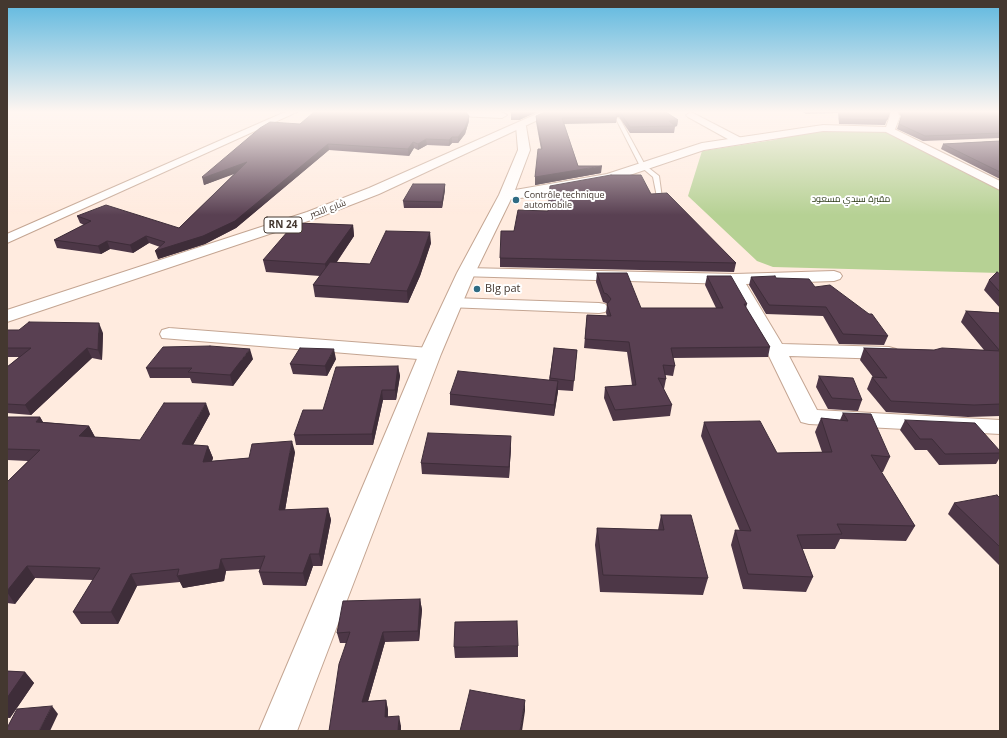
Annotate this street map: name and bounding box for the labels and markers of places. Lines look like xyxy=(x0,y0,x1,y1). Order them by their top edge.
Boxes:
place label: Contrôle technique automobile xyxy=(524,190,605,211)
marker: Contrôle technique automobile xyxy=(511,195,521,205)
place label: Blg pat xyxy=(485,282,520,296)
marker: Blg pat xyxy=(472,284,482,294)

